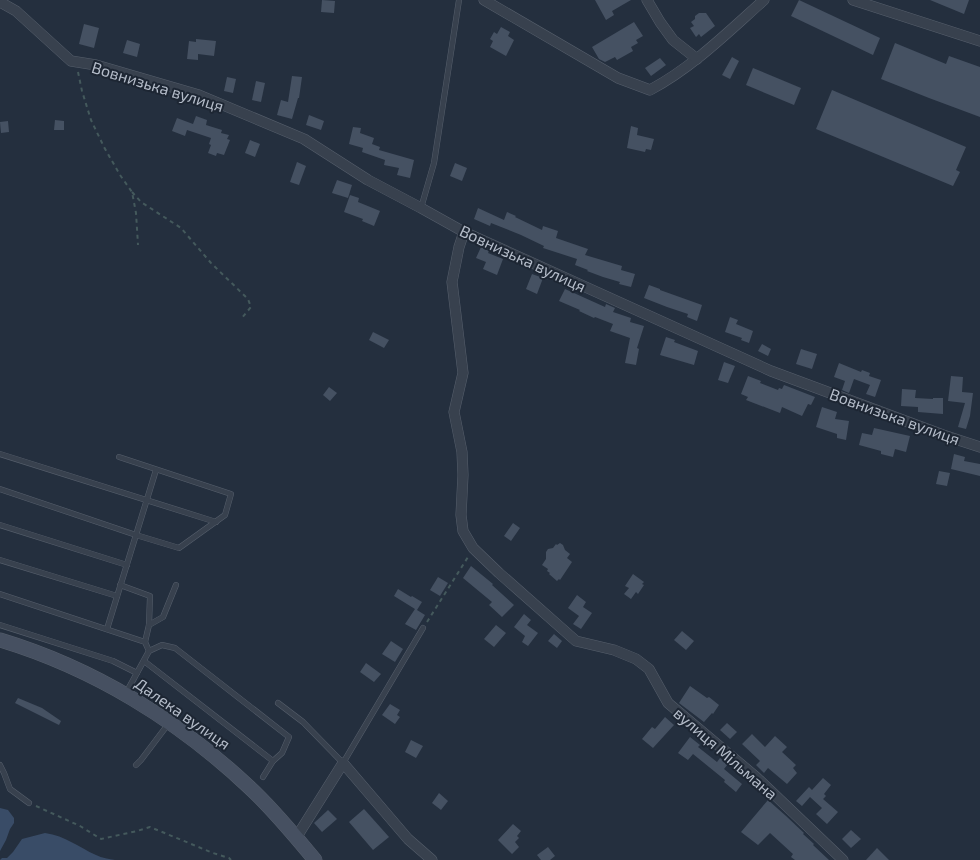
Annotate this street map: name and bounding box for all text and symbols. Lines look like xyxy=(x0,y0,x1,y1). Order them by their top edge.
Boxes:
street label: Вовнизька вулиця xyxy=(89,57,226,116)
street label: Вовнизька вулиця xyxy=(456,220,589,296)
street label: Вовнизька вулиця xyxy=(827,384,963,449)
street label: Далека вулиця xyxy=(131,673,234,754)
street label: вулиця Мільмана xyxy=(670,703,782,804)

